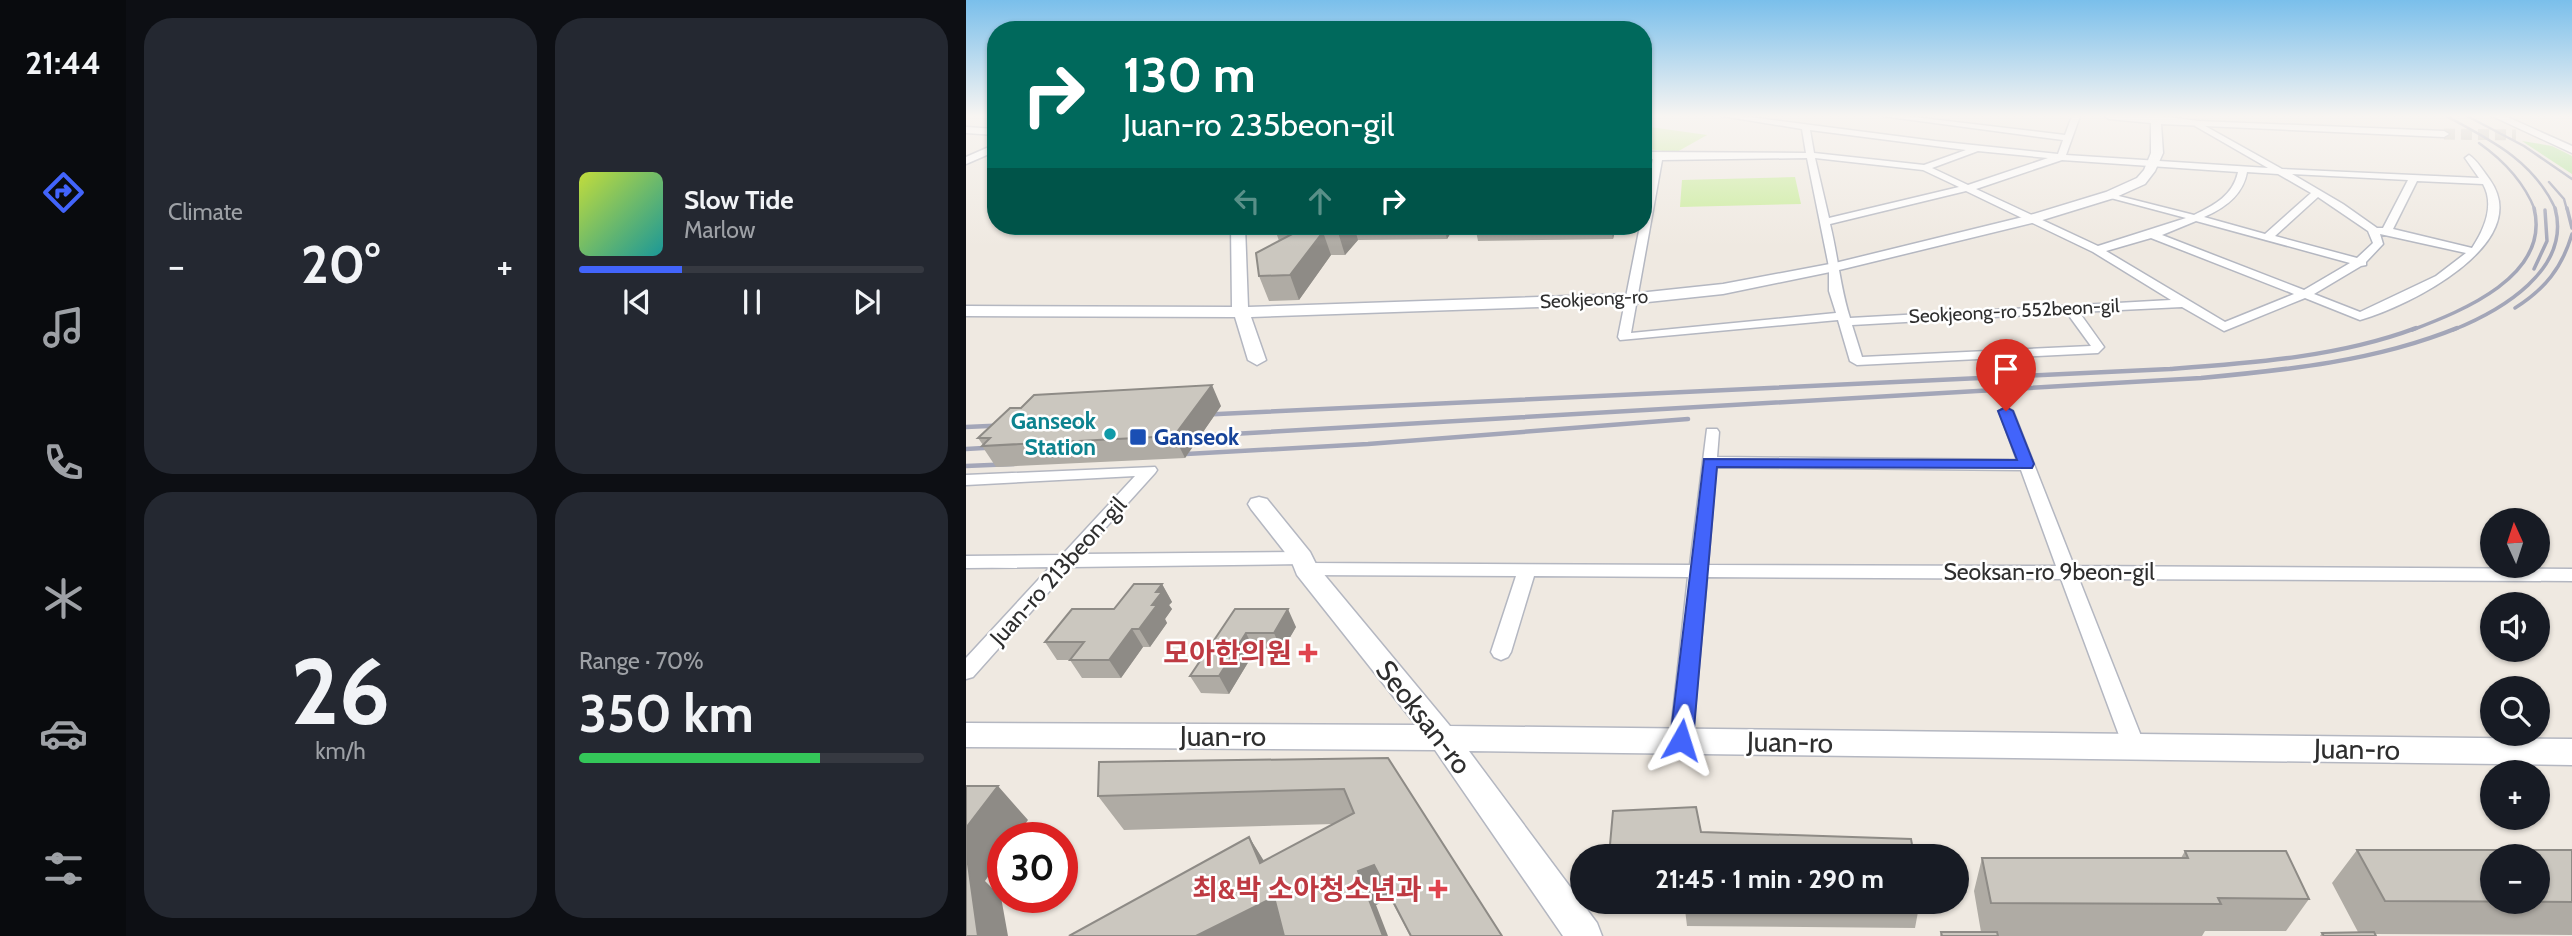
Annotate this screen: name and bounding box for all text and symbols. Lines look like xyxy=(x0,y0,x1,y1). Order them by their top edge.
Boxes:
text: 21:44 xyxy=(25,43,101,82)
text: 130 m xyxy=(1123,45,1256,104)
icon: right xyxy=(1008,49,1099,140)
text: Juan-ro 235beon-gil xyxy=(1123,105,1394,144)
icon: directions xyxy=(39,168,88,217)
icon: left xyxy=(1228,182,1266,220)
icon: ahead xyxy=(1301,182,1339,220)
icon: right xyxy=(1374,182,1412,220)
text: Slow Tide xyxy=(684,184,794,216)
text: Climate xyxy=(168,198,243,226)
text: Marlow xyxy=(684,216,755,244)
text: 20° xyxy=(301,233,380,296)
text: − xyxy=(168,242,185,289)
text: + xyxy=(496,242,513,289)
icon: previous xyxy=(618,283,656,321)
icon: pause xyxy=(733,283,771,321)
icon: next xyxy=(848,283,886,321)
street label: Seokjeong-ro xyxy=(1539,285,1649,313)
street label: Seokjeong-ro 552beon-gil xyxy=(1908,294,2120,328)
icon: music xyxy=(39,303,88,352)
pin xyxy=(1976,339,2036,411)
icon: arrive xyxy=(1987,350,2025,388)
place label: Ganseok Station xyxy=(1011,407,1097,461)
place label: Ganseok xyxy=(1154,423,1240,451)
marker: Ganseok Station xyxy=(1102,426,1118,442)
marker: Ganseok xyxy=(1128,427,1148,447)
icon: phone xyxy=(39,438,88,487)
street label: Juan-ro 213beon-gil xyxy=(983,491,1132,652)
north arrow xyxy=(2480,508,2550,578)
map controls xyxy=(2480,508,2550,914)
street label: Seoksan-ro 9beon-gil xyxy=(1943,558,2155,586)
icon: climate xyxy=(39,574,88,623)
button: sound xyxy=(2480,592,2550,662)
text: 26 xyxy=(291,636,390,747)
place label: 모아한의원 xyxy=(1163,636,1292,670)
marker: 모아한의원 xyxy=(1298,643,1318,663)
text: Range · 70% xyxy=(579,647,704,675)
street label: Seoksan-ro xyxy=(1369,653,1479,781)
button: search xyxy=(2480,676,2550,746)
text: 350 km xyxy=(579,682,754,745)
position arrow xyxy=(1644,703,1718,777)
icon: car xyxy=(39,709,88,758)
street label: Juan-ro xyxy=(1179,719,1266,753)
street label: Juan-ro xyxy=(1746,724,1833,760)
street label: Juan-ro xyxy=(2313,731,2400,767)
text: km/h xyxy=(315,737,366,765)
button: + xyxy=(2480,760,2550,830)
speed limit sign: 30 xyxy=(987,822,1078,913)
icon: filters xyxy=(39,844,88,893)
button: − xyxy=(2480,844,2550,914)
text: 21:45 · 1 min · 290 m xyxy=(1655,863,1884,895)
place label: 최&박 소아청소년과 xyxy=(1192,872,1422,906)
marker: 최&박 소아청소년과 xyxy=(1428,879,1448,899)

